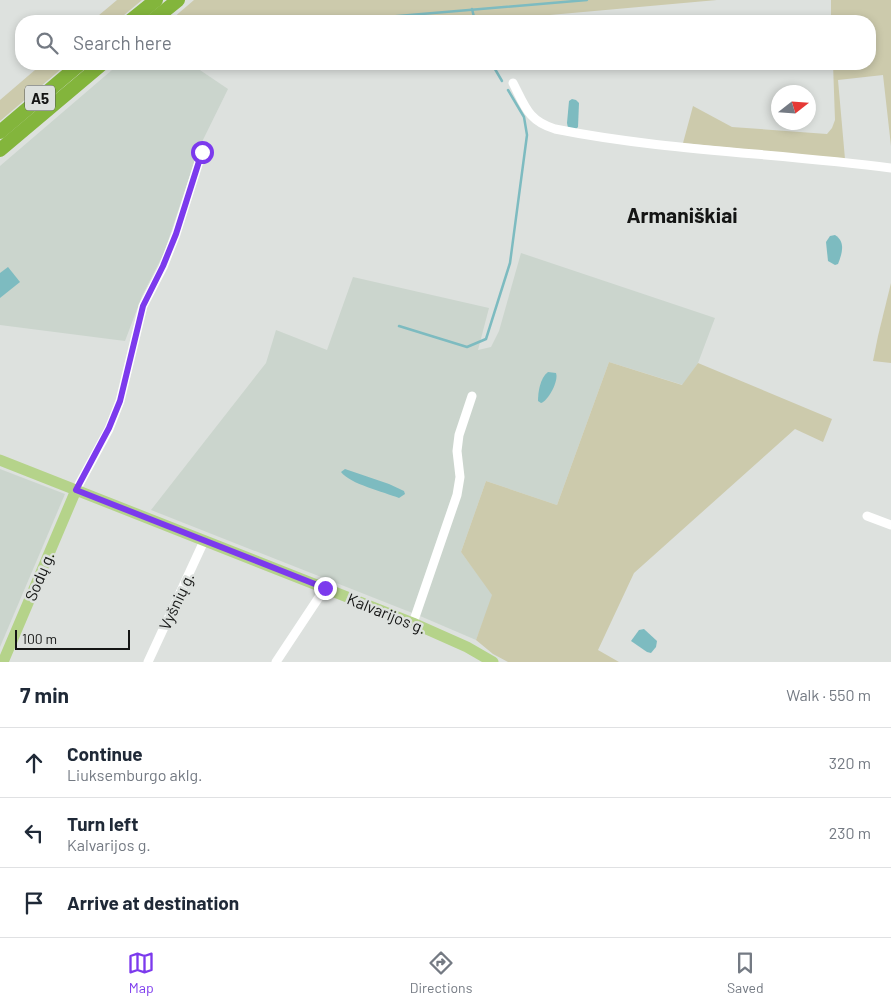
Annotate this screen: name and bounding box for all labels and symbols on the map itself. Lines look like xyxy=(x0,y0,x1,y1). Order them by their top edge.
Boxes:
north arrow xyxy=(771,85,816,130)
road number: A5 xyxy=(25,86,55,110)
route start xyxy=(191,141,214,164)
district label: Armaniškiai xyxy=(626,202,738,227)
street label: Sodų g. xyxy=(20,549,58,603)
street label: Vyšnių g. xyxy=(154,569,198,633)
route end xyxy=(314,577,337,600)
street label: Kalvarijos g. xyxy=(345,589,429,637)
scale bar xyxy=(15,627,130,650)

